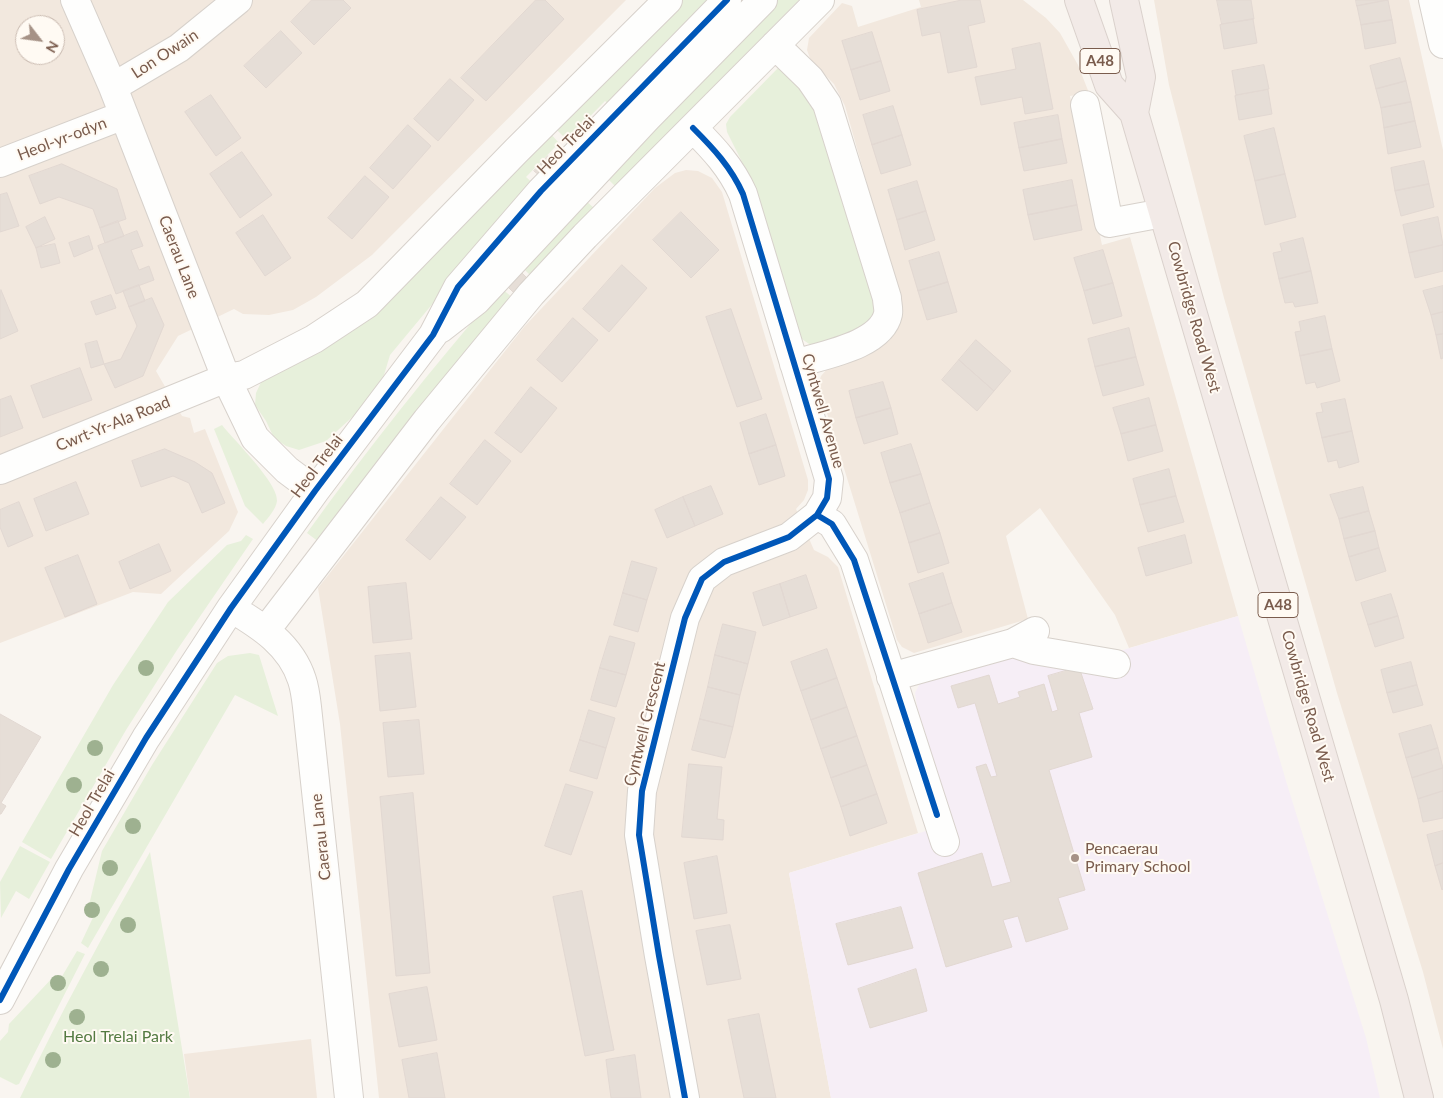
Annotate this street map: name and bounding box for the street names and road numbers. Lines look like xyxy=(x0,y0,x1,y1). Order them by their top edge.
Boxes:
street label: Lon Owain xyxy=(128,25,202,83)
road number: A48 xyxy=(1080,48,1120,74)
street label: Heol Trelai xyxy=(533,112,599,178)
street label: Heol-yr-odyn xyxy=(15,113,109,165)
street label: Caerau Lane xyxy=(154,213,204,301)
street label: Cowbridge Road West xyxy=(1163,239,1225,395)
street label: Cyntwell Avenue xyxy=(797,351,849,471)
street label: Cwrt-Yr-Ala Road xyxy=(53,392,173,456)
street label: Heol Trelai xyxy=(287,430,347,502)
road number: A48 xyxy=(1258,592,1298,618)
street label: Cowbridge Road West xyxy=(1277,628,1339,784)
street label: Cyntwell Crescent xyxy=(620,660,670,788)
street label: Heol Trelai xyxy=(65,766,119,840)
street label: Caerau Lane xyxy=(307,793,335,881)

